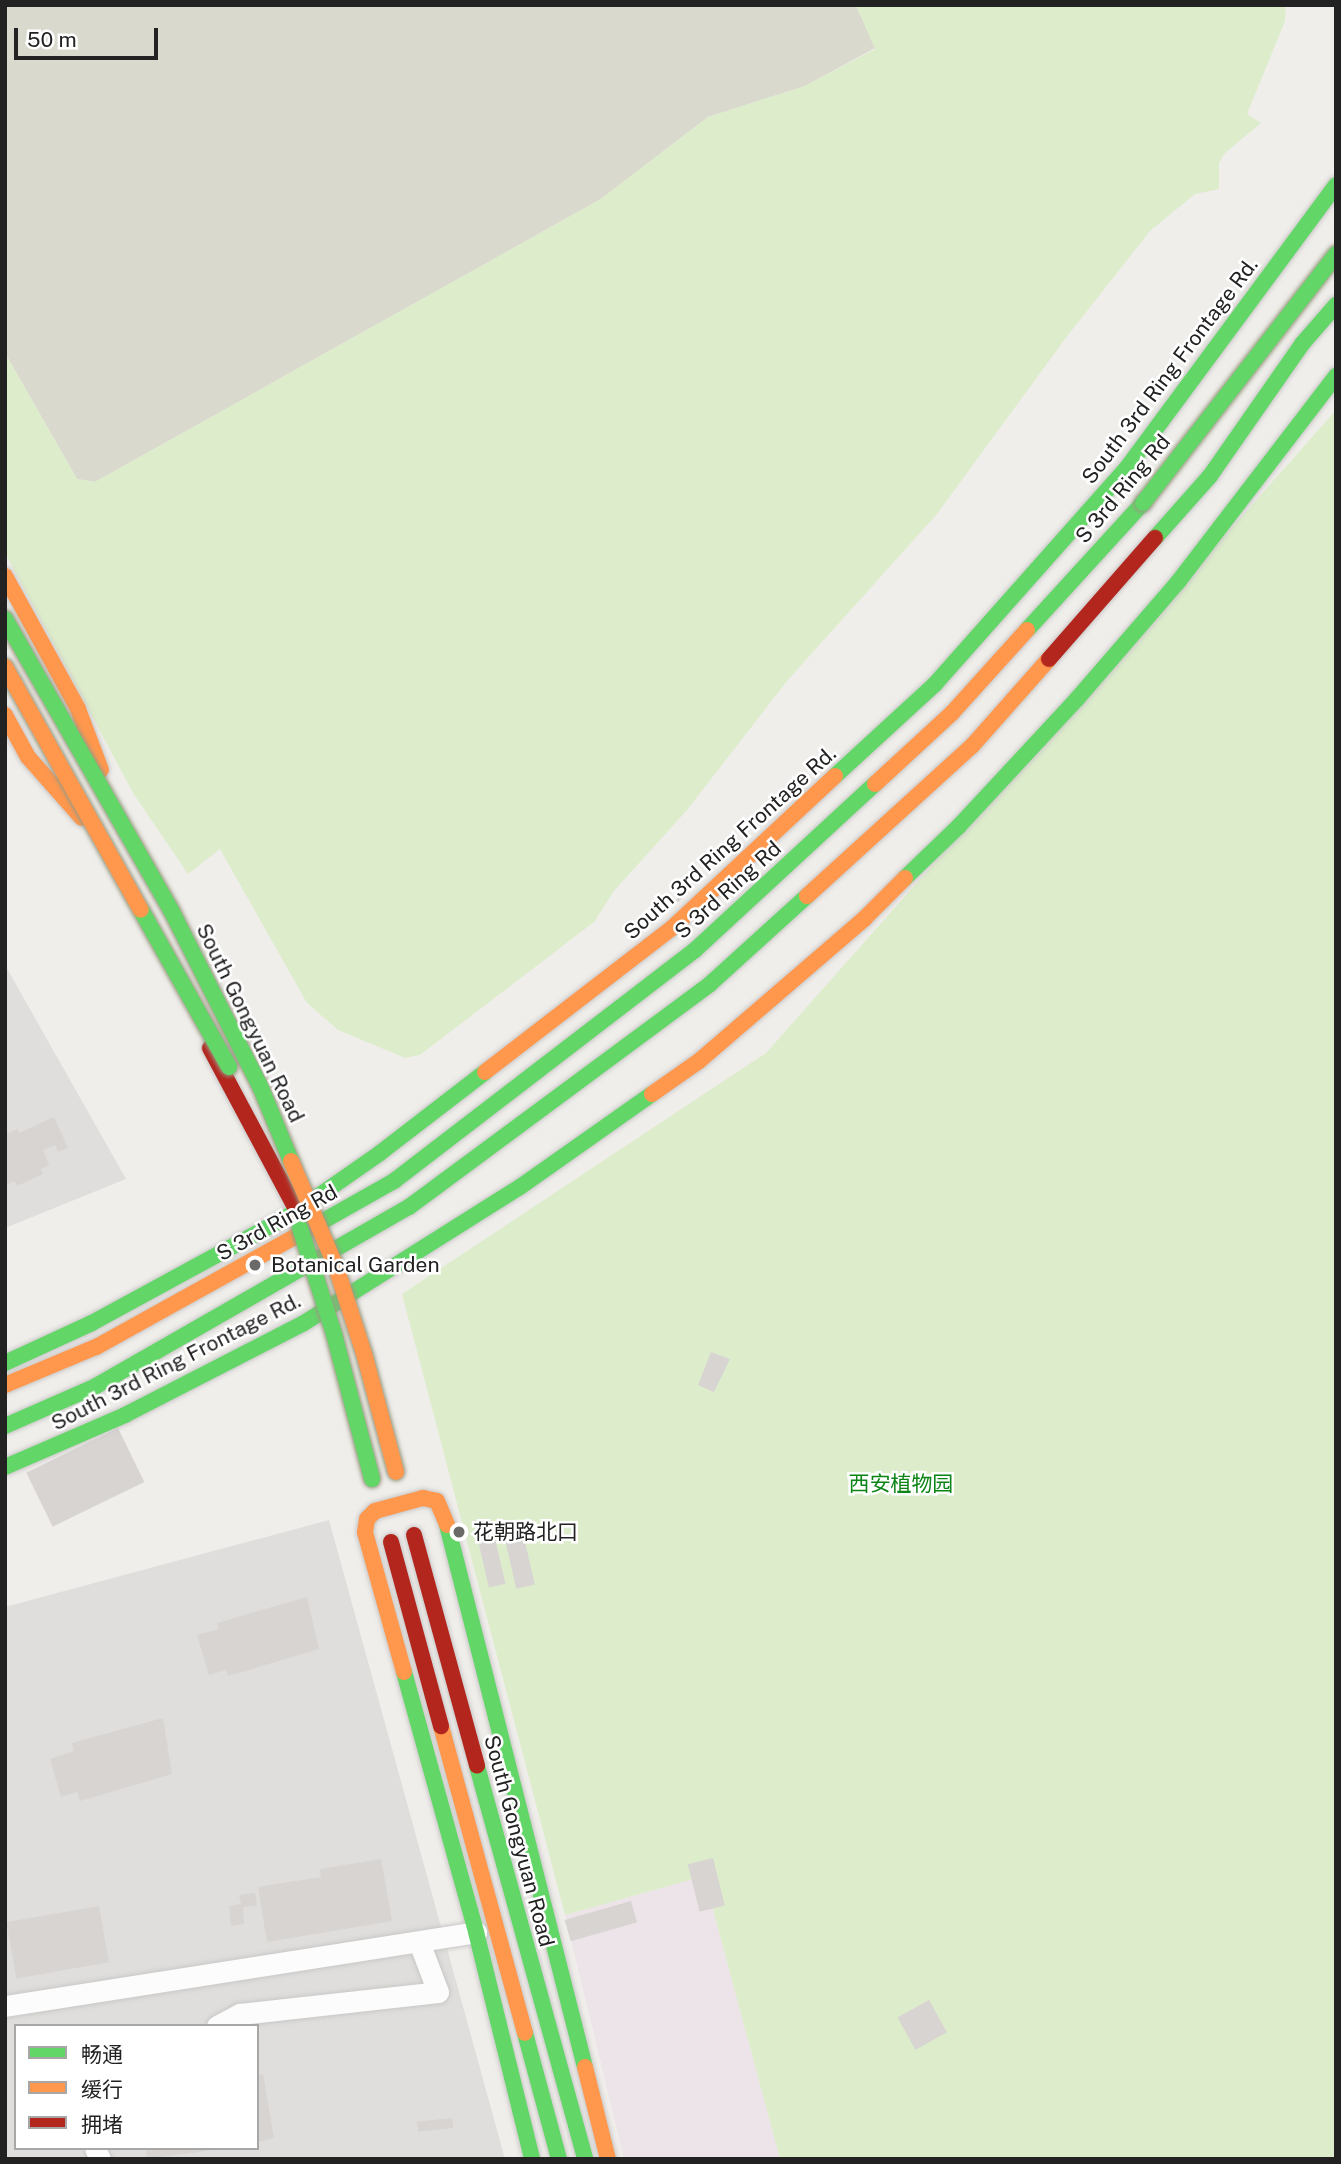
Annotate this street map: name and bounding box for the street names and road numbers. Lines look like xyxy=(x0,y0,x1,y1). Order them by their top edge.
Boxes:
street label: South 3rd Ring Frontage Rd. xyxy=(1077,253,1263,489)
street label: S 3rd Ring Rd xyxy=(1070,430,1176,548)
street label: South 3rd Ring Frontage Rd. xyxy=(619,741,841,945)
street label: S 3rd Ring Rd xyxy=(670,836,786,944)
street label: South Gongyuan Road xyxy=(191,920,309,1126)
street label: S 3rd Ring Rd xyxy=(212,1179,342,1267)
street label: South 3rd Ring Frontage Rd. xyxy=(47,1288,305,1436)
street label: South Gongyuan Road xyxy=(479,1732,559,1950)

